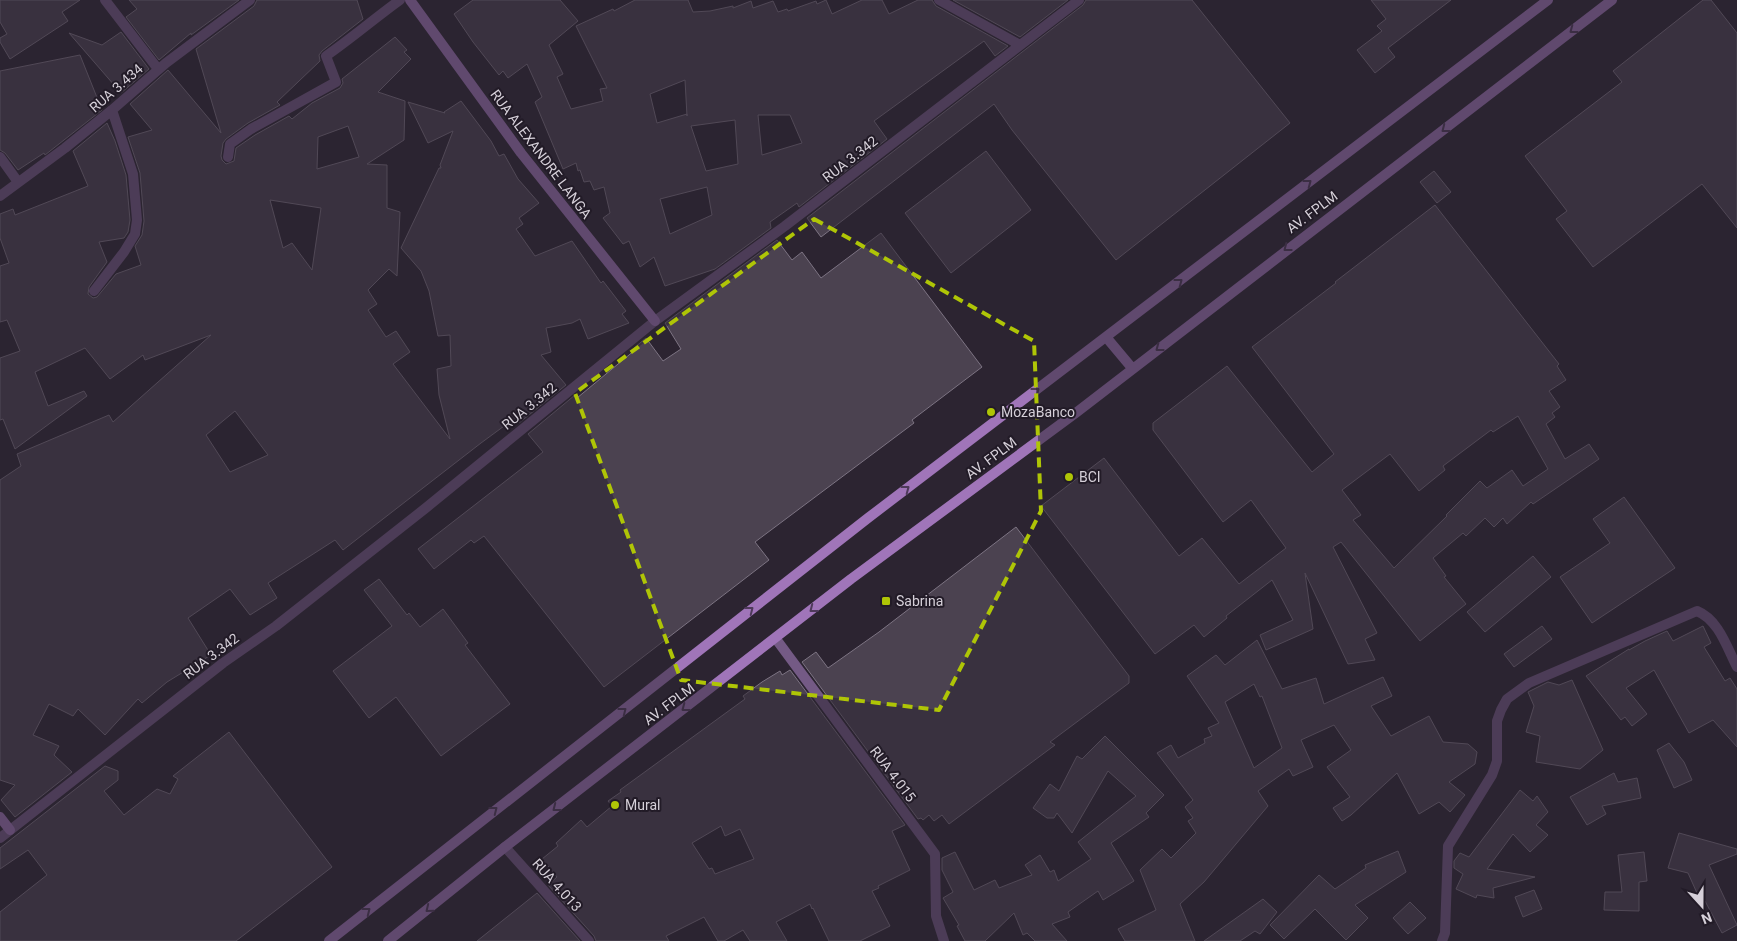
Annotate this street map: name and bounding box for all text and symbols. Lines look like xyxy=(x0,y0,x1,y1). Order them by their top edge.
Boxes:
one-way arrow xyxy=(1570,24,1579,33)
street label: RUA 3.434 xyxy=(86,60,146,115)
street label: RUA ALEXANDRE LANGA xyxy=(487,86,595,222)
one-way arrow xyxy=(1442,123,1451,131)
street label: RUA 3.342 xyxy=(819,133,881,185)
one-way arrow xyxy=(1302,180,1312,189)
street label: AV. FPLM xyxy=(1283,188,1341,236)
one-way arrow xyxy=(1284,243,1293,252)
one-way arrow xyxy=(1173,279,1182,287)
one-way arrow xyxy=(1156,342,1165,350)
street label: RUA 3.342 xyxy=(499,379,560,433)
one-way arrow xyxy=(1030,388,1039,396)
place label: MozaBanco xyxy=(1001,404,1075,420)
marker: MozaBanco xyxy=(985,406,997,418)
street label: AV. FPLM xyxy=(962,434,1020,482)
place label: BCI xyxy=(1079,469,1101,485)
marker: BCI xyxy=(1063,471,1075,483)
one-way arrow xyxy=(900,486,910,495)
place label: Sabrina xyxy=(896,593,943,609)
marker: Sabrina xyxy=(880,595,892,607)
one-way arrow xyxy=(810,603,819,611)
one-way arrow xyxy=(744,607,753,615)
street label: RUA 3.342 xyxy=(180,630,242,682)
street label: AV. FPLM xyxy=(640,680,698,728)
one-way arrow xyxy=(682,703,691,711)
one-way arrow xyxy=(617,708,626,716)
street label: RUA 4.015 xyxy=(867,743,919,805)
place label: Mural xyxy=(625,797,660,813)
marker: Mural xyxy=(609,799,621,811)
one-way arrow xyxy=(553,802,562,810)
one-way arrow xyxy=(488,807,498,816)
street label: RUA 4.013 xyxy=(529,855,585,915)
north arrow xyxy=(1677,881,1727,931)
one-way arrow xyxy=(426,903,435,911)
one-way arrow xyxy=(361,908,370,916)
text: N xyxy=(1699,909,1714,927)

